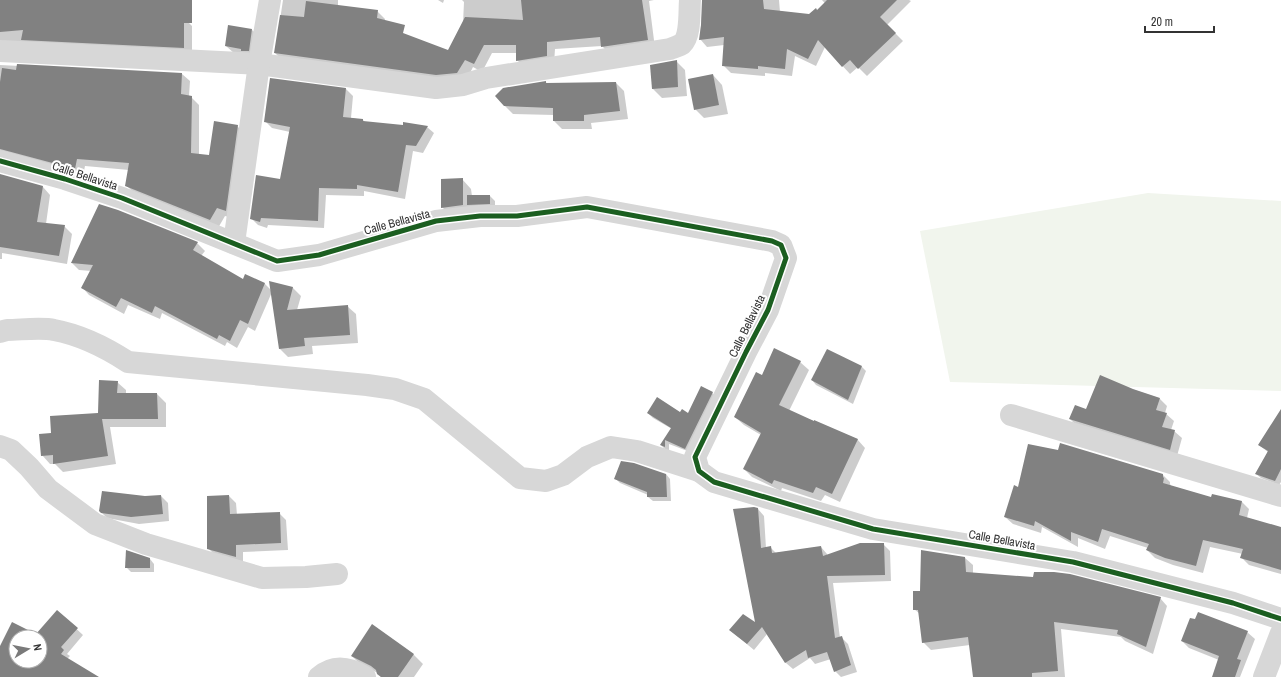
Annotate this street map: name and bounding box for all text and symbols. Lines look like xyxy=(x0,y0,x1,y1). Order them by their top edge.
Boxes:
scale bar xyxy=(1145,8,1214,34)
text: 20 m xyxy=(1151,14,1173,30)
street label: Calle Bellavista xyxy=(50,158,120,194)
street label: Calle Bellavista xyxy=(362,205,432,239)
street label: Calle Bellavista xyxy=(725,292,769,360)
street label: Calle Bellavista xyxy=(967,526,1037,554)
north arrow xyxy=(8,629,48,669)
text: N xyxy=(30,643,45,652)

